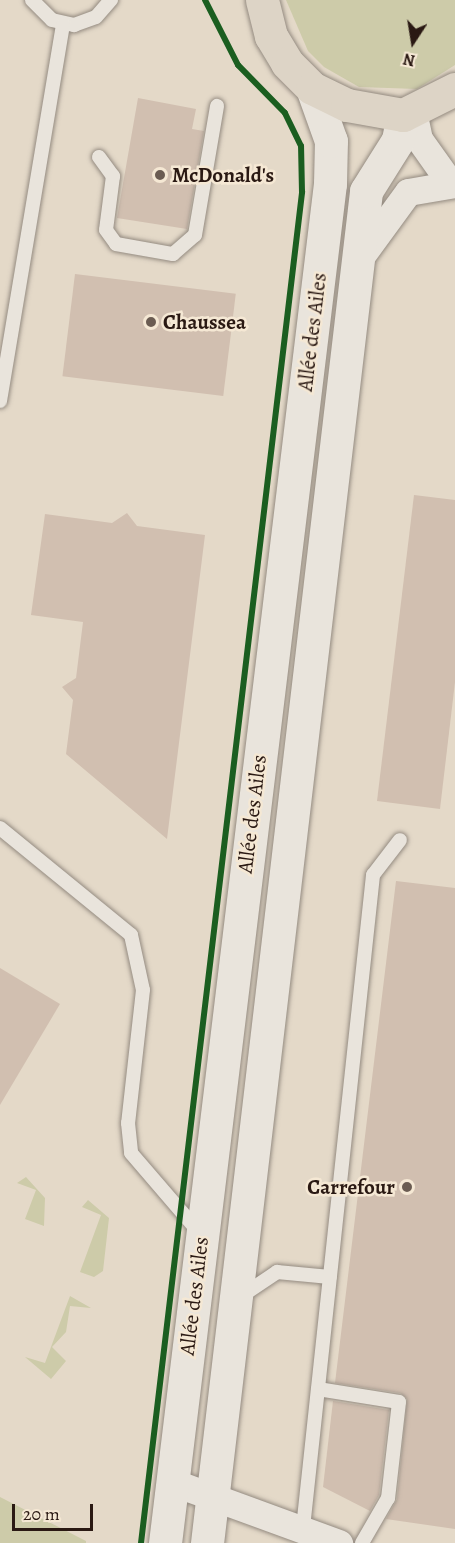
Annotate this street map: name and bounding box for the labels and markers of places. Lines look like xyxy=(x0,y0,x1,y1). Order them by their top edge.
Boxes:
place label: McDonald's xyxy=(172,162,274,188)
marker: McDonald's xyxy=(153,168,167,182)
place label: Chaussea xyxy=(163,309,246,335)
marker: Chaussea xyxy=(144,315,158,329)
place label: Carrefour xyxy=(307,1174,395,1200)
marker: Carrefour xyxy=(400,1180,414,1194)

